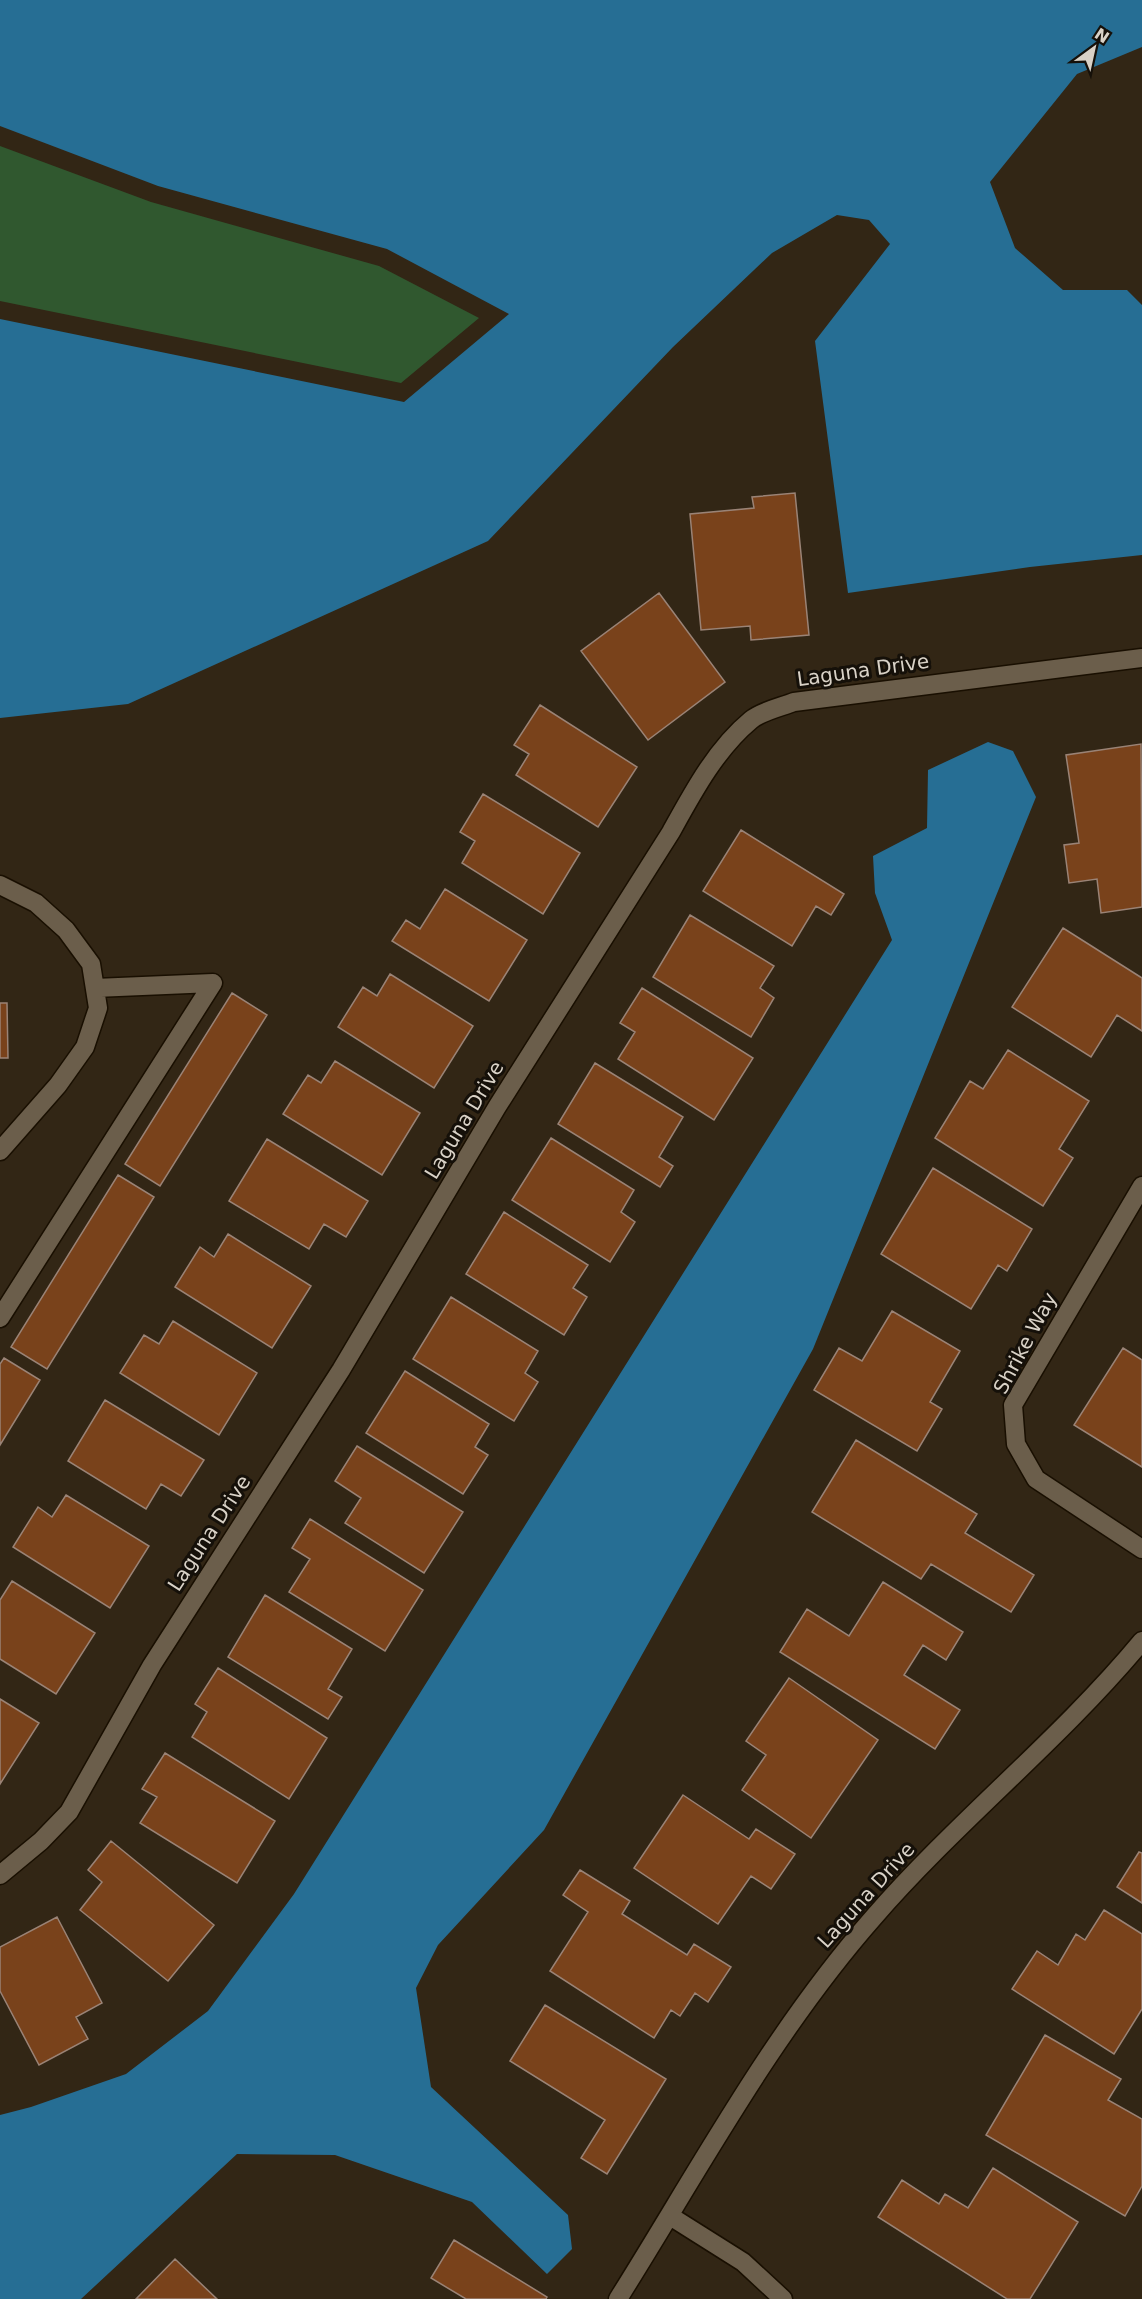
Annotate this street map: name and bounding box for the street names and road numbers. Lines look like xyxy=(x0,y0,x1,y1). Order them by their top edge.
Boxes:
street label: Laguna Drive xyxy=(795,649,931,691)
street label: Laguna Drive xyxy=(419,1057,509,1183)
street label: Shrike Way xyxy=(988,1288,1062,1398)
street label: Laguna Drive xyxy=(163,1471,255,1595)
street label: Laguna Drive xyxy=(812,1837,920,1953)

